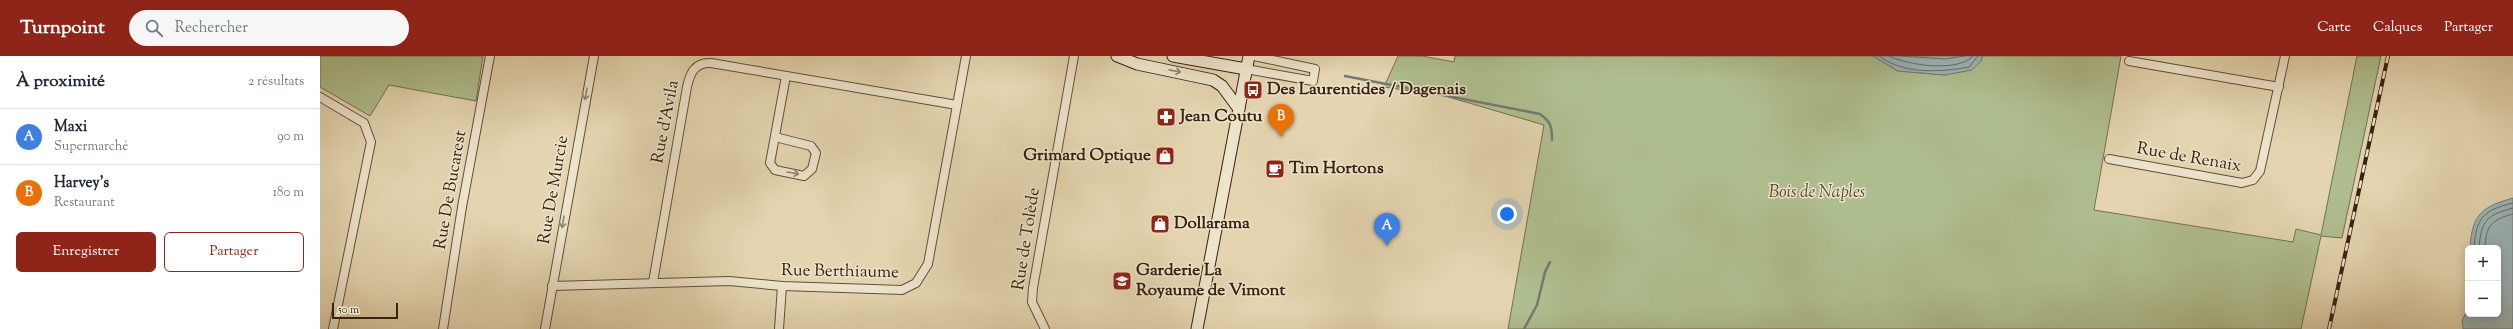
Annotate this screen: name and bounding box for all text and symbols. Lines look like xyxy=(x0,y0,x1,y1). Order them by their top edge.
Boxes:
search box xyxy=(129,10,409,46)
text: Turnpoint xyxy=(20,15,105,42)
icon: search xyxy=(143,17,165,39)
text: Rechercher xyxy=(175,18,248,39)
text: Carte xyxy=(2317,18,2351,38)
text: Calques xyxy=(2373,18,2422,38)
text: Partager xyxy=(2444,18,2493,38)
one-way arrow xyxy=(1168,67,1181,75)
text: À proximité xyxy=(16,70,105,94)
text: 2 résultats xyxy=(248,73,304,91)
street label: Rue d'Avila xyxy=(646,78,686,166)
place label: Des Laurentides / Dagenais xyxy=(1267,78,1466,102)
bus stop icon: Des Laurentides / Dagenais xyxy=(1242,79,1264,101)
one-way arrow xyxy=(582,87,590,100)
pin: B xyxy=(1268,104,1294,137)
place label: Jean Coutu xyxy=(1178,105,1262,129)
pharmacy icon: Jean Coutu xyxy=(1155,106,1177,128)
text: Maxi xyxy=(54,117,87,138)
text: A xyxy=(24,128,34,146)
text: 90 m xyxy=(277,128,304,146)
street label: Rue De Bucarest xyxy=(429,128,473,251)
street label: Rue De Murcie xyxy=(533,134,575,246)
street label: Rue de Renaix xyxy=(2135,137,2243,179)
text: Supermarché xyxy=(54,138,128,156)
place label: Grimard Optique xyxy=(1023,144,1151,168)
shop icon: Grimard Optique xyxy=(1154,145,1176,167)
place label: Tim Hortons xyxy=(1289,157,1384,181)
cafe icon: Tim Hortons xyxy=(1264,158,1286,180)
one-way arrow xyxy=(786,170,799,178)
text: Harvey's xyxy=(54,173,109,194)
park label: Bois de Naples xyxy=(1769,181,1866,205)
text: B xyxy=(25,184,33,202)
text: 180 m xyxy=(273,184,304,202)
street label: Rue de Tolède xyxy=(1007,186,1047,292)
text: Restaurant xyxy=(54,194,115,212)
your location xyxy=(1497,204,1517,224)
place label: Dollarama xyxy=(1174,212,1250,236)
shop icon: Dollarama xyxy=(1149,213,1171,235)
pin: A xyxy=(1374,213,1400,246)
one-way arrow xyxy=(559,215,567,228)
button: Enregistrer xyxy=(16,232,156,272)
button: Partager xyxy=(164,232,304,272)
map controls xyxy=(2465,245,2501,317)
button: + xyxy=(2465,245,2501,281)
street label: Rue Berthiaume xyxy=(781,259,899,285)
place label: Garderie La Royaume de Vimont xyxy=(1136,259,1285,303)
school or university icon: Garderie La Royaume de Vimont xyxy=(1111,270,1133,292)
button: − xyxy=(2465,281,2501,317)
scale bar xyxy=(332,301,398,320)
text: 50 m xyxy=(338,302,359,318)

